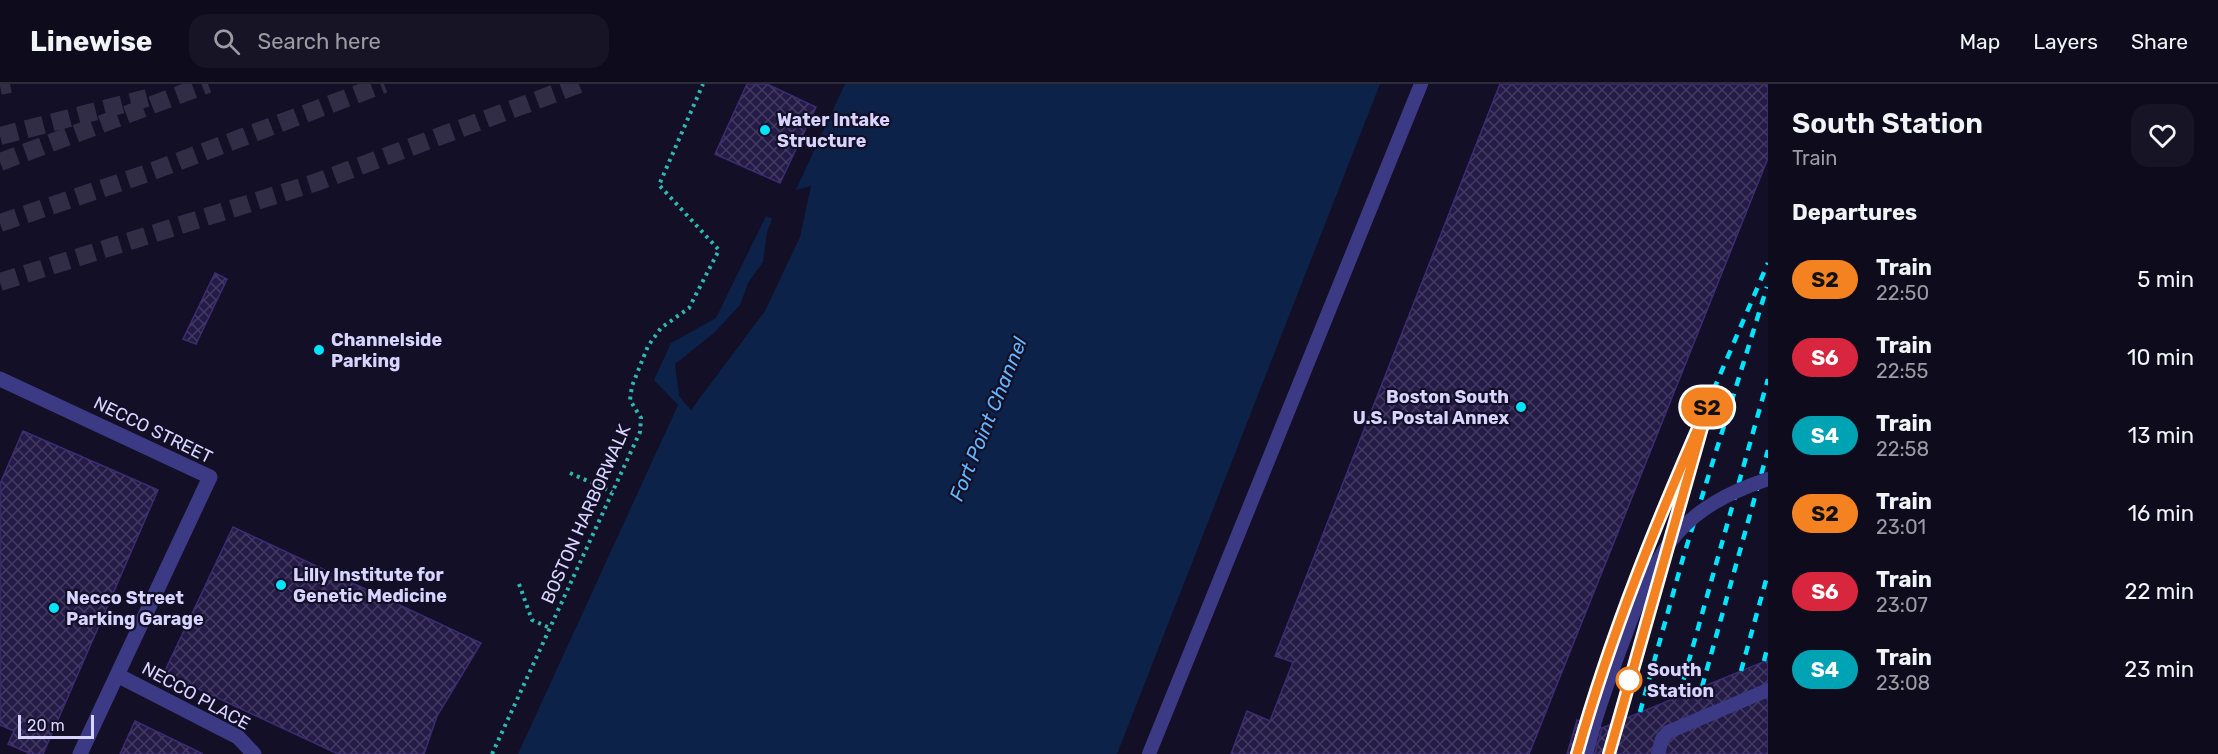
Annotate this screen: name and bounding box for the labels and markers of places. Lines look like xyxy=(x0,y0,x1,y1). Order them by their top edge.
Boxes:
place label: Water Intake Structure xyxy=(777,109,890,152)
marker: Water Intake Structure xyxy=(758,123,772,137)
place label: Channelside Parking xyxy=(331,329,442,372)
marker: Channelside Parking xyxy=(312,343,326,357)
place label: Boston South U.S. Postal Annex xyxy=(1353,386,1509,429)
marker: Boston South U.S. Postal Annex xyxy=(1514,400,1528,414)
place label: Lilly Institute for Genetic Medicine xyxy=(293,564,447,607)
marker: Lilly Institute for Genetic Medicine xyxy=(274,578,288,592)
place label: Necco Street Parking Garage xyxy=(66,587,204,630)
marker: Necco Street Parking Garage xyxy=(47,601,61,615)
place label: South Station xyxy=(1647,659,1714,702)
marker: South Station xyxy=(1616,667,1642,693)

